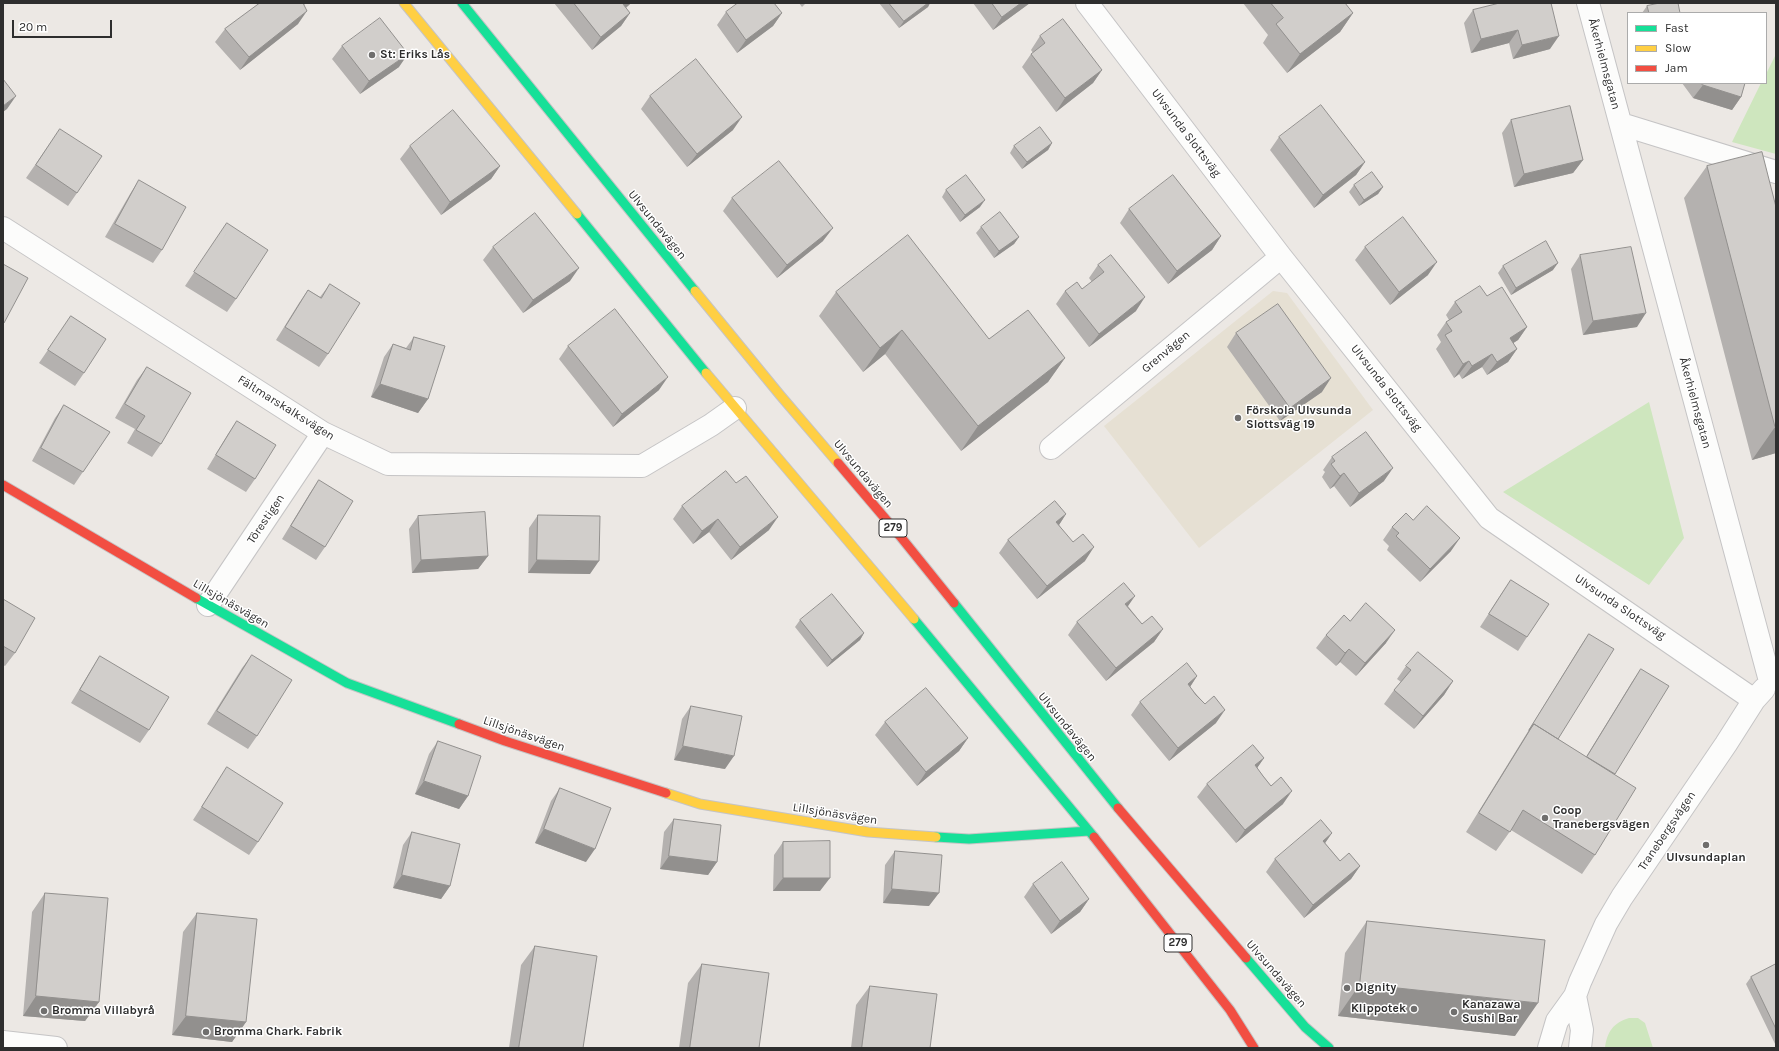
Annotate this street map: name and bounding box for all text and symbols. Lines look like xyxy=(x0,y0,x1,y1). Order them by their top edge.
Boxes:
scale bar xyxy=(14,12,114,38)
legend xyxy=(1627,12,1767,84)
street label: Åkerhielmsgatan xyxy=(1585,17,1623,111)
text: 20 m xyxy=(19,20,47,34)
text: Fast xyxy=(1665,21,1688,35)
text: Slow xyxy=(1665,41,1691,55)
place label: St: Eriks Lås xyxy=(380,48,450,62)
marker: St: Eriks Lås xyxy=(367,50,377,60)
text: Jam xyxy=(1665,61,1688,75)
street label: Ulvsunda Slottsväg xyxy=(1148,86,1224,180)
street label: Ulvsundavägen xyxy=(625,188,689,262)
street label: Grenvägen xyxy=(1139,328,1193,376)
street label: Ulvsunda Slottsväg xyxy=(1348,342,1424,434)
street label: Åkerhielmsgatan xyxy=(1676,356,1714,450)
street label: Fältmarskalksvägen xyxy=(235,372,337,444)
place label: Förskola Ulvsunda Slottsväg 19 xyxy=(1246,404,1351,432)
marker: Förskola Ulvsunda Slottsväg 19 xyxy=(1233,413,1243,423)
street label: Ulvsundavägen xyxy=(830,437,896,511)
street label: Törestigen xyxy=(244,491,288,547)
road number: 279 xyxy=(879,519,907,537)
street label: Ulvsunda Slottsväg xyxy=(1572,571,1668,643)
street label: Lillsjönäsvägen xyxy=(190,576,272,632)
street label: Ulvsundavägen xyxy=(1035,690,1099,764)
street label: Lillsjönäsvägen xyxy=(481,713,567,755)
street label: Tranebergsvägen xyxy=(1635,789,1699,873)
street label: Lillsjönäsvägen xyxy=(792,800,878,828)
place label: Coop Tranebergsvägen xyxy=(1553,804,1650,832)
marker: Coop Tranebergsvägen xyxy=(1540,813,1550,823)
marker: Ulvsundaplan xyxy=(1701,840,1711,850)
place label: Ulvsundaplan xyxy=(1666,851,1746,865)
road number: 279 xyxy=(1164,934,1192,952)
street label: Ulvsundavägen xyxy=(1243,937,1309,1011)
place label: Dignity xyxy=(1355,981,1396,995)
marker: Dignity xyxy=(1342,983,1352,993)
place label: Kanazawa Sushi Bar xyxy=(1462,998,1520,1026)
place label: Klippotek xyxy=(1351,1002,1406,1016)
place label: Bromma Villabyrå xyxy=(52,1004,155,1018)
marker: Klippotek xyxy=(1409,1004,1419,1014)
marker: Bromma Villabyrå xyxy=(39,1006,49,1016)
marker: Kanazawa Sushi Bar xyxy=(1449,1007,1459,1017)
place label: Bromma Chark. Fabrik xyxy=(214,1025,342,1039)
marker: Bromma Chark. Fabrik xyxy=(201,1027,211,1037)

